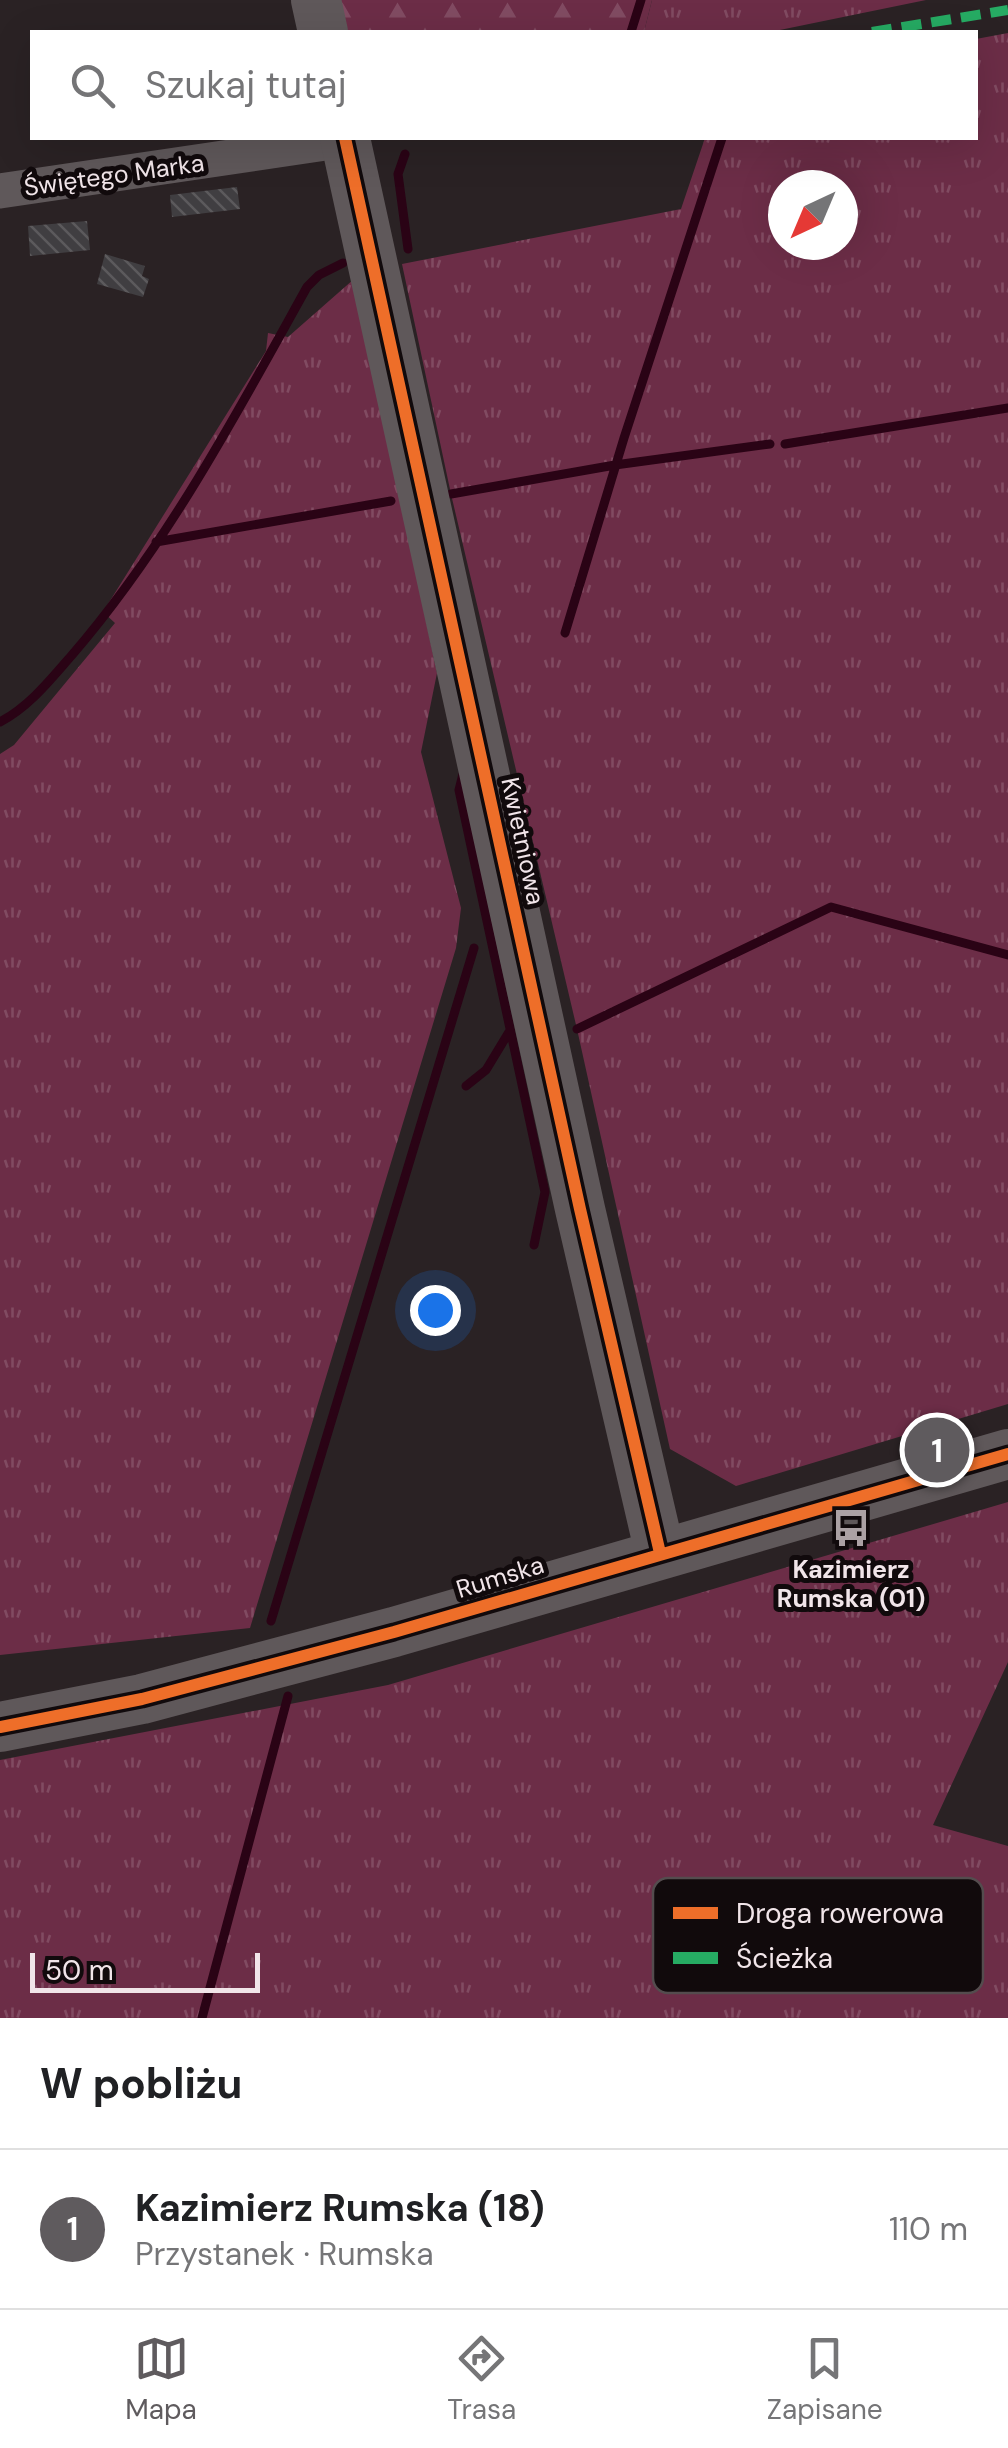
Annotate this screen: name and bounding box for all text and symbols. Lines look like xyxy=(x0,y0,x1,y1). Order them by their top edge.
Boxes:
search box xyxy=(30,30,978,140)
icon: search xyxy=(65,58,120,113)
text: Szukaj tutaj xyxy=(145,60,347,110)
street label: Świętego Marka xyxy=(22,146,206,204)
north arrow xyxy=(768,170,858,260)
street label: Kwietniowa xyxy=(493,774,553,908)
your location xyxy=(410,1285,461,1336)
pin: 1 xyxy=(904,1412,970,1488)
bus stop icon: Kazimierz Rumska (01) xyxy=(830,1507,872,1549)
street label: Rumska xyxy=(452,1548,548,1606)
place label: Kazimierz Rumska (01) xyxy=(777,1553,925,1615)
legend xyxy=(653,1878,983,1993)
text: Droga rowerowa xyxy=(736,1895,944,1932)
text: Ścieżka xyxy=(736,1940,833,1977)
scale bar xyxy=(30,1948,260,1992)
text: 50 m xyxy=(45,1952,114,1989)
text: W pobliżu xyxy=(40,2056,242,2111)
text: Kazimierz Rumska (18) xyxy=(135,2183,545,2233)
text: 1 xyxy=(67,2208,78,2250)
text: 110 m xyxy=(889,2208,968,2250)
text: Przystanek · Rumska xyxy=(135,2233,434,2275)
tab: Mapa xyxy=(125,2331,197,2428)
tab: Trasa xyxy=(447,2331,516,2428)
tab: Zapisane xyxy=(767,2331,883,2428)

